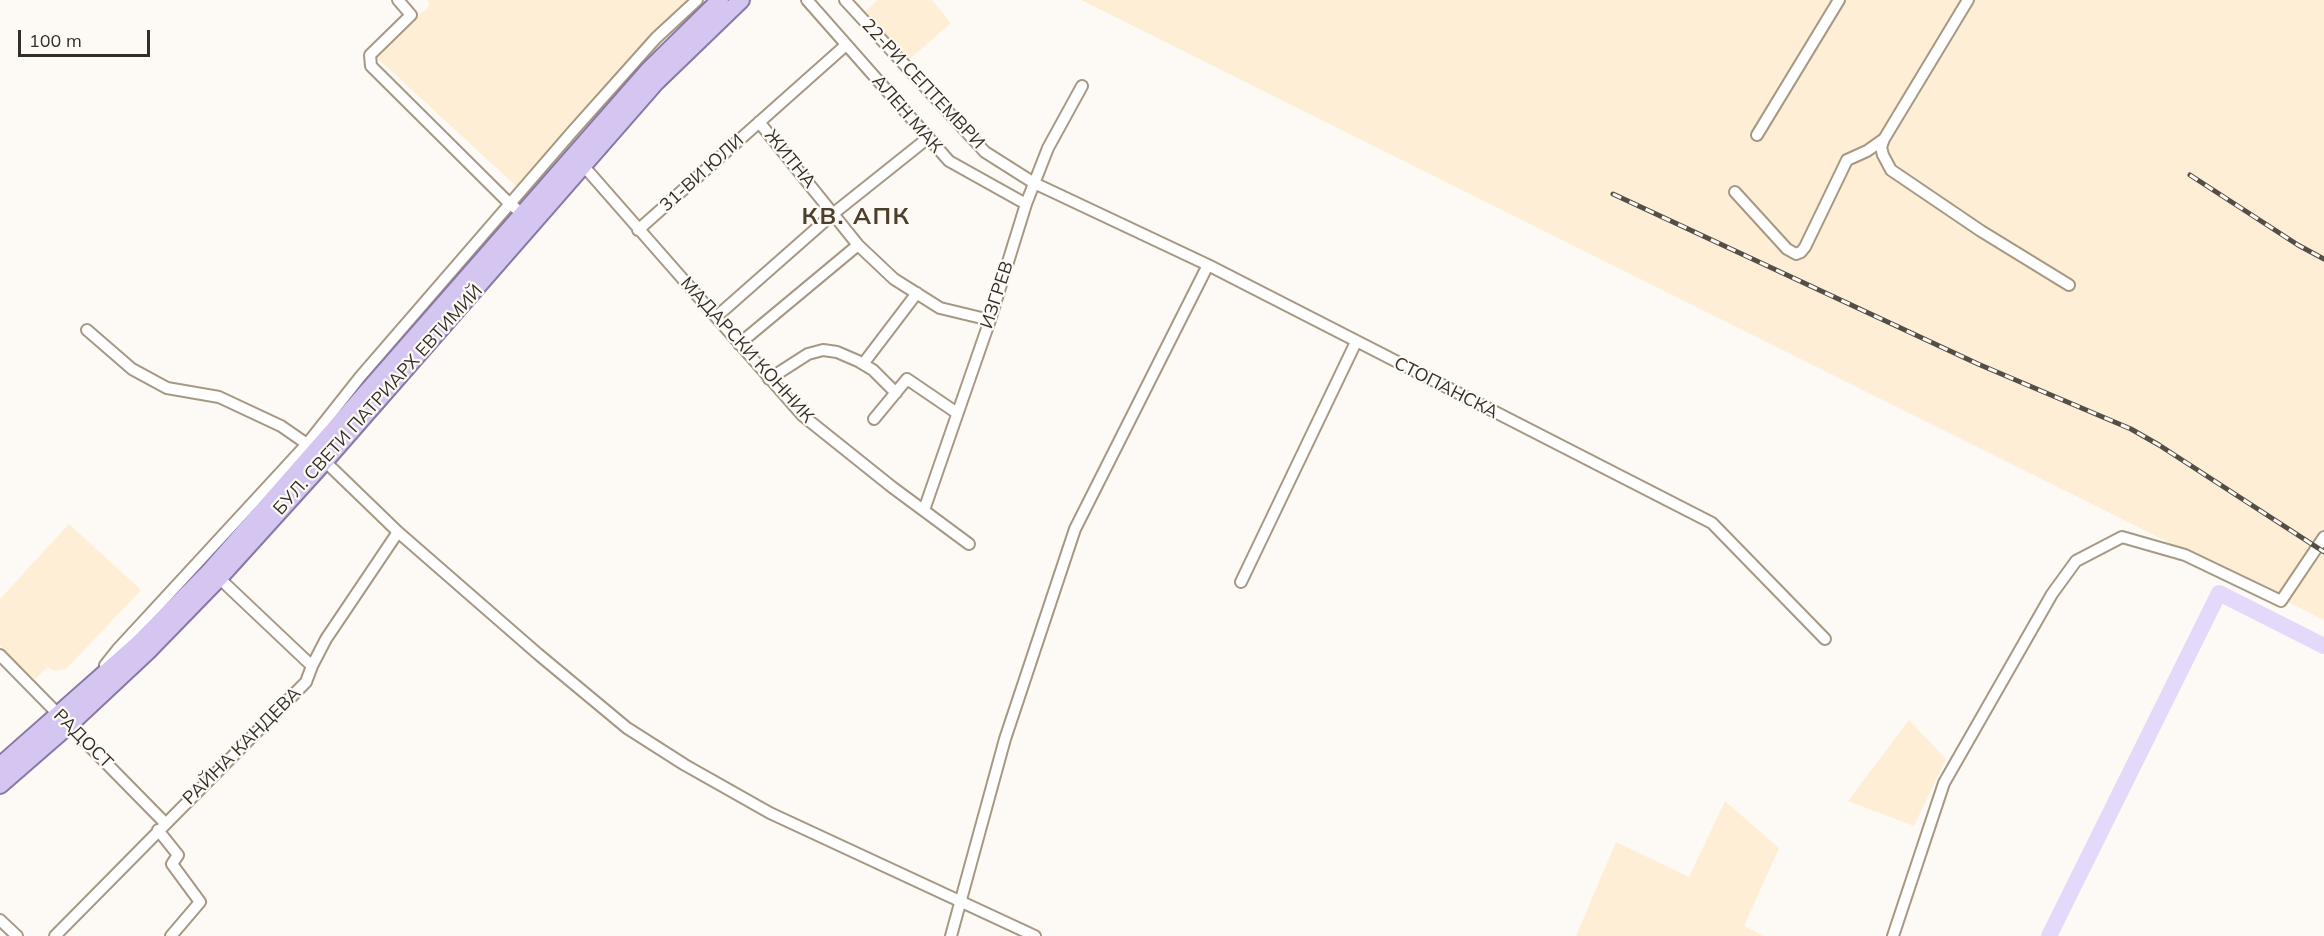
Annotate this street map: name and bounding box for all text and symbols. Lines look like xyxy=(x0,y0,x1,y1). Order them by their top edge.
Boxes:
street label: 22-РИ СЕПТЕМВРИ xyxy=(857,14,989,154)
scale bar xyxy=(21,18,153,56)
text: 100 m xyxy=(29,29,82,52)
street label: АЛЕН МАК xyxy=(867,70,947,158)
street label: ЖИТНА xyxy=(760,125,820,193)
street label: 31-ВИ ЮЛИ xyxy=(656,130,748,216)
district label: КВ. АПК xyxy=(801,203,911,231)
street label: ИЗГРЕВ xyxy=(976,258,1018,332)
street label: МАДАРСКИ КОННИК xyxy=(676,273,818,427)
street label: БУЛ. СВЕТИ ПАТРИАРХ ЕВТИМИЙ xyxy=(269,280,487,520)
street label: СТОПАНСКА xyxy=(1390,353,1502,423)
street label: РАЙНА КАНДЕВА xyxy=(179,683,305,809)
street label: РАДОСТ xyxy=(49,705,117,773)

